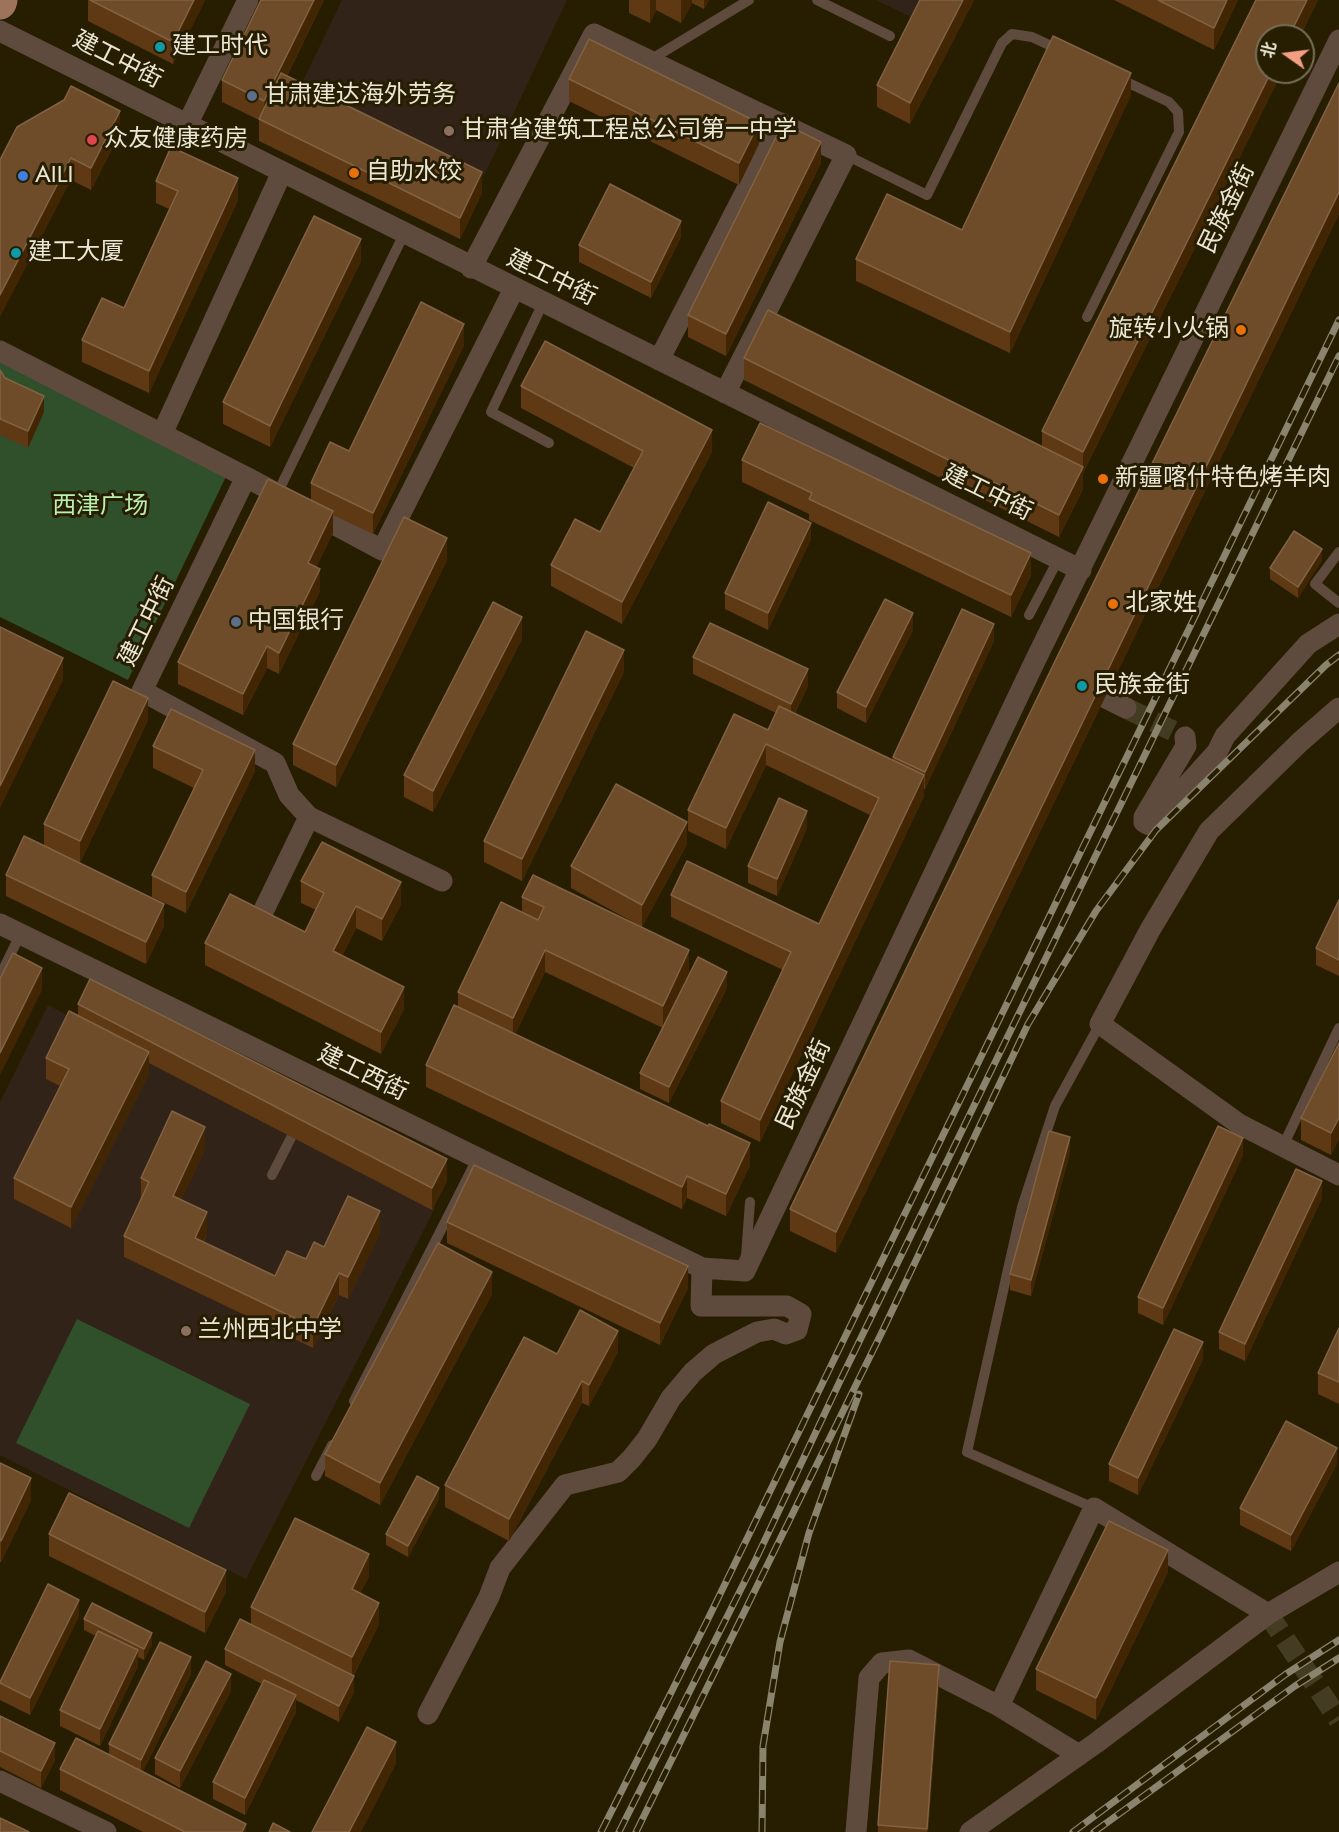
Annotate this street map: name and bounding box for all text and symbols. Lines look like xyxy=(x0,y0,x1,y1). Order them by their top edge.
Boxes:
north arrow xyxy=(1255,24,1315,84)
street label: 建工中街 xyxy=(68,26,166,96)
place label: 建工时代 xyxy=(172,33,268,61)
text: 北 xyxy=(1256,39,1282,61)
marker: 建工时代 xyxy=(153,40,167,54)
place label: 甘肃建达海外劳务 xyxy=(264,82,456,110)
marker: 甘肃建达海外劳务 xyxy=(245,89,259,103)
place label: 甘肃省建筑工程总公司第一中学 xyxy=(461,117,797,145)
marker: 甘肃省建筑工程总公司第一中学 xyxy=(442,124,456,138)
place label: 众友健康药房 xyxy=(104,126,248,154)
marker: 众友健康药房 xyxy=(85,133,99,147)
place label: 自助水饺 xyxy=(366,159,462,187)
street label: 民族金街 xyxy=(1194,160,1262,258)
place label: AILI xyxy=(35,162,73,190)
marker: 自助水饺 xyxy=(347,166,361,180)
marker: AILI xyxy=(16,169,30,183)
place label: 建工大厦 xyxy=(28,239,124,267)
street label: 建工中街 xyxy=(502,245,600,313)
marker: 建工大厦 xyxy=(9,246,23,260)
place label: 旋转小火锅 xyxy=(1109,316,1229,344)
marker: 旋转小火锅 xyxy=(1234,323,1248,337)
street label: 建工中街 xyxy=(938,460,1036,528)
place label: 新疆喀什特色烤羊肉 xyxy=(1115,465,1331,493)
marker: 新疆喀什特色烤羊肉 xyxy=(1096,472,1110,486)
park label: 西津广场 xyxy=(52,493,148,521)
street label: 建工中街 xyxy=(114,573,182,671)
place label: 北家姓 xyxy=(1125,590,1197,618)
marker: 北家姓 xyxy=(1106,597,1120,611)
place label: 中国银行 xyxy=(248,608,344,636)
marker: 中国银行 xyxy=(229,615,243,629)
place label: 民族金街 xyxy=(1094,672,1190,700)
marker: 民族金街 xyxy=(1075,679,1089,693)
street label: 民族金街 xyxy=(772,1035,838,1135)
street label: 建工西街 xyxy=(313,1040,411,1108)
place label: 兰州西北中学 xyxy=(198,1317,342,1345)
marker: 兰州西北中学 xyxy=(179,1324,193,1338)

